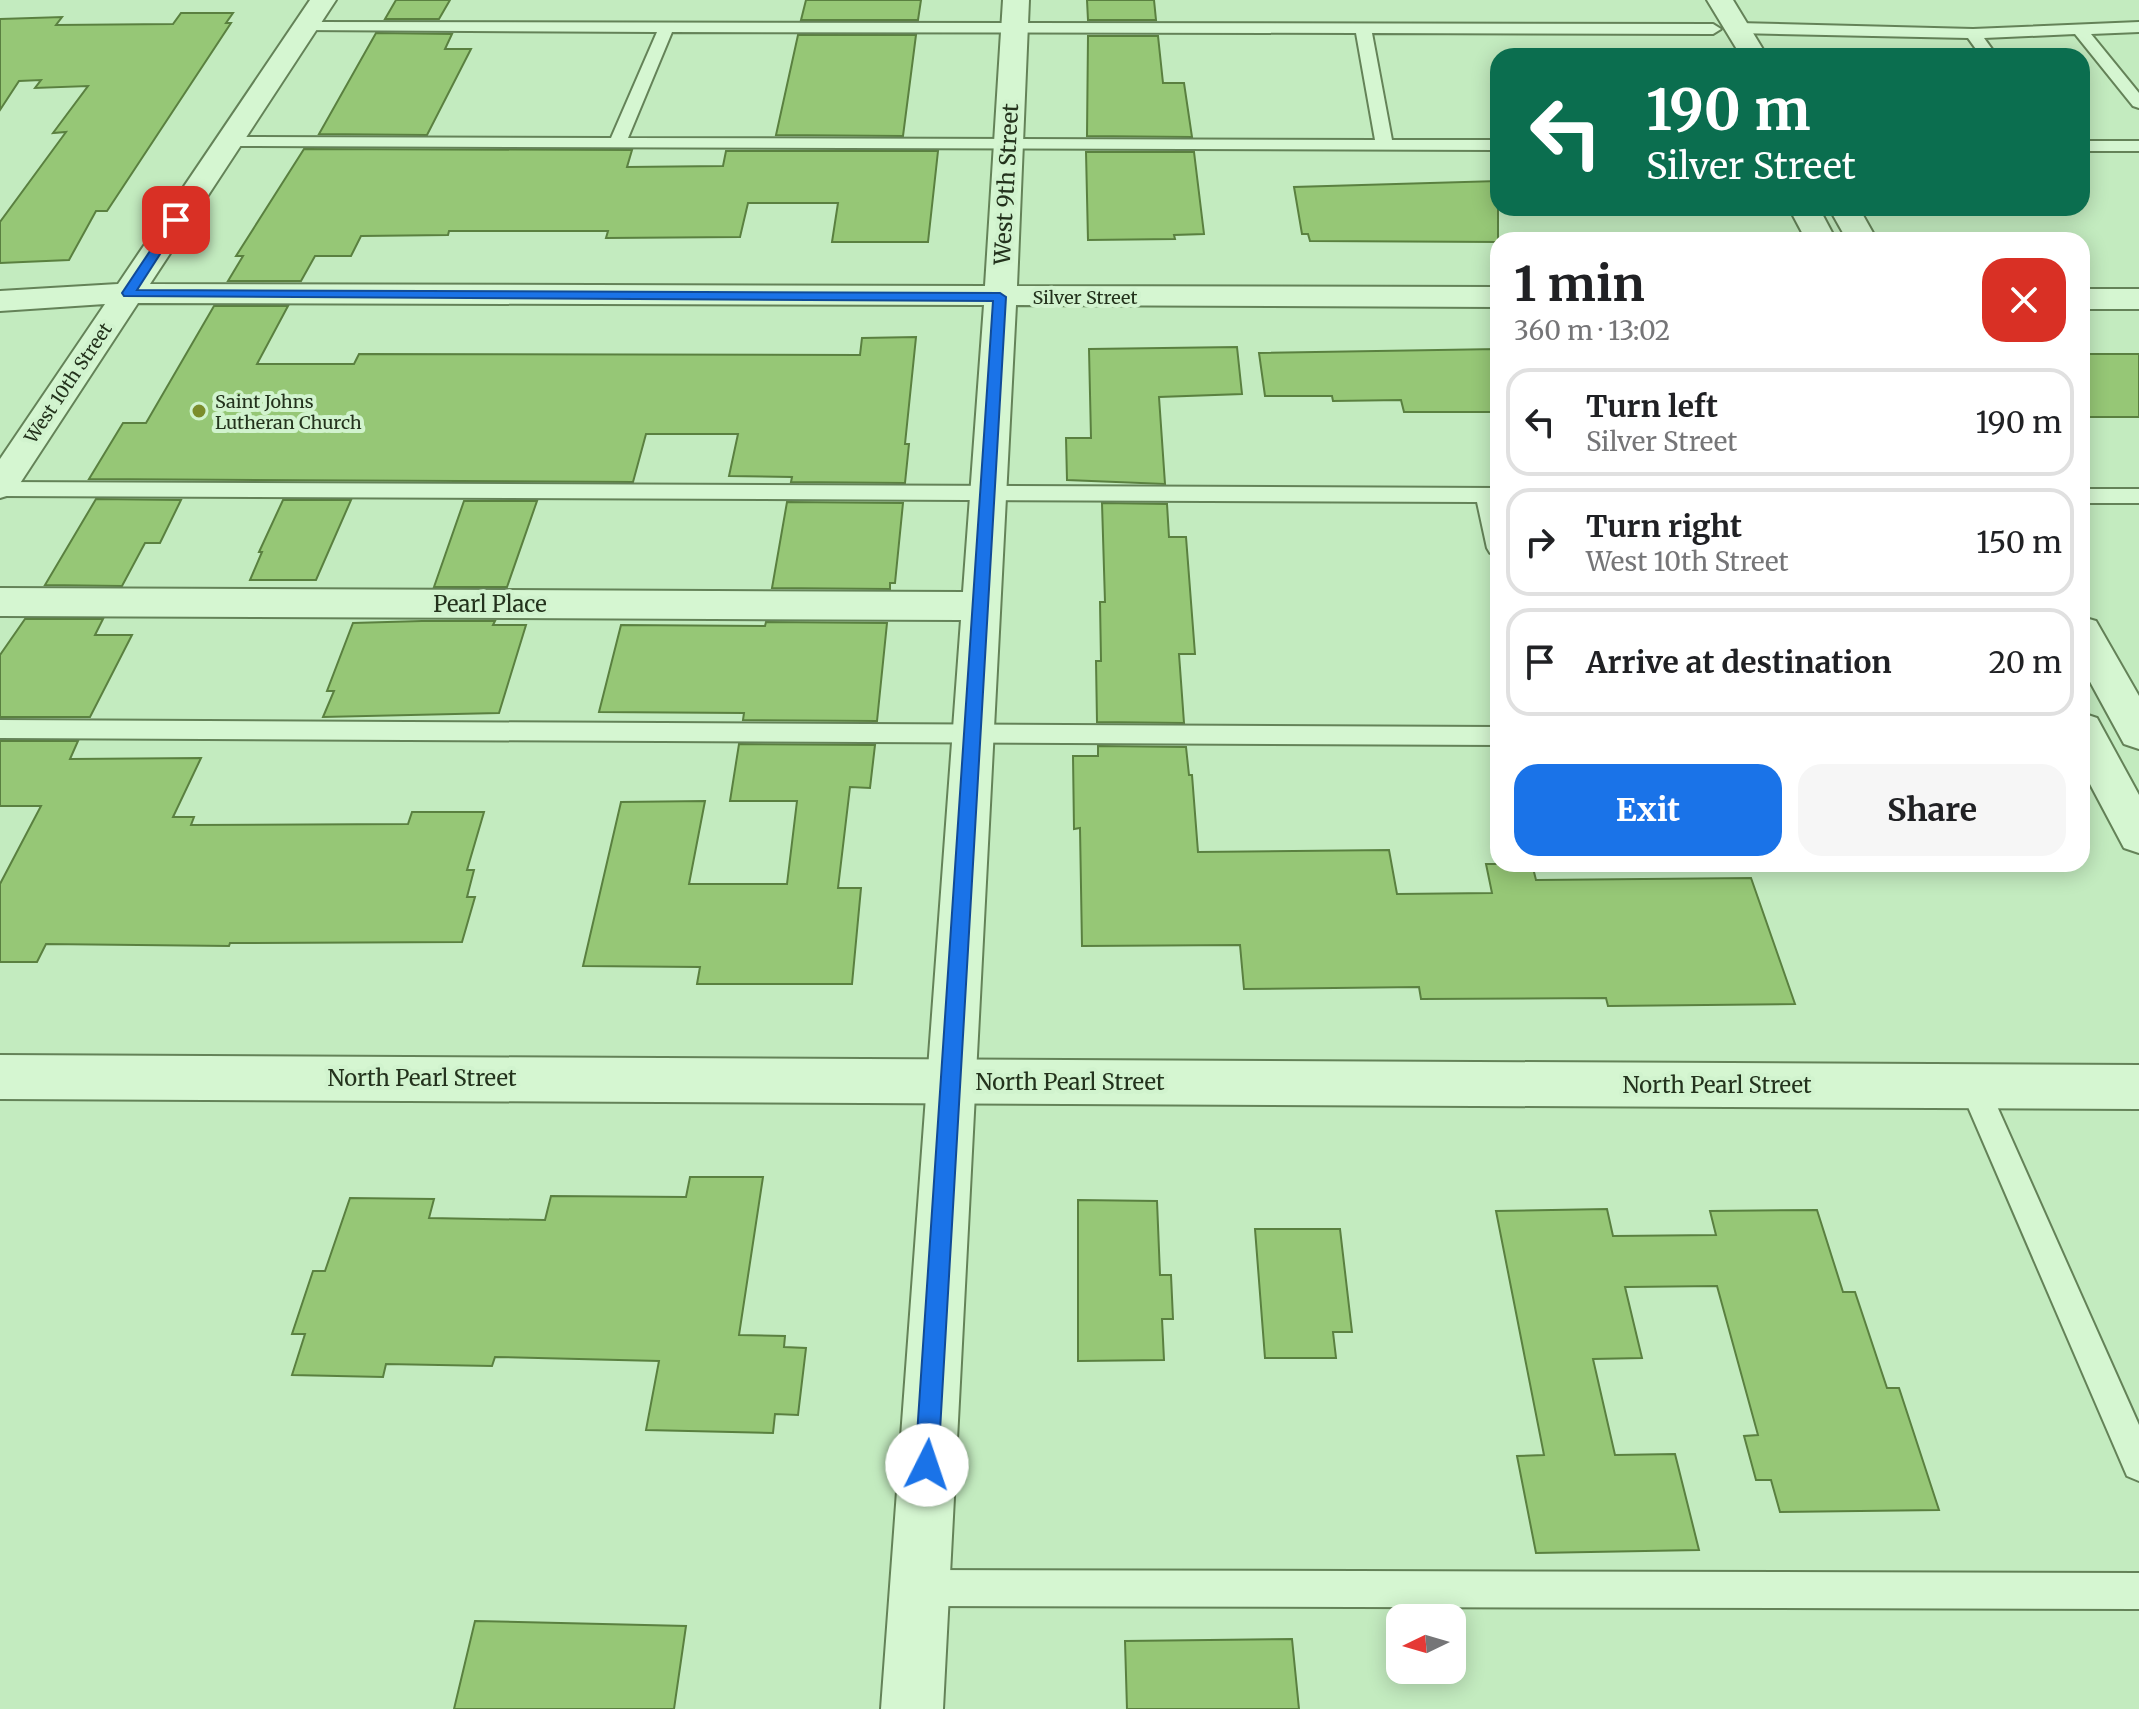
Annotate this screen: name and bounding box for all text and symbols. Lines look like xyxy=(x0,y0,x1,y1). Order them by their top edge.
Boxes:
text: 190 m xyxy=(1646,75,1811,145)
icon: left xyxy=(1514,80,1618,184)
street label: West 9th Street xyxy=(988,102,1024,266)
text: Silver Street xyxy=(1646,144,1856,189)
pin xyxy=(142,186,210,254)
icon: arrive xyxy=(154,198,198,242)
text: 1 min xyxy=(1514,254,1645,314)
button: close xyxy=(1982,258,2066,342)
street label: Silver Street xyxy=(1033,286,1137,309)
text: 360 m · 13:02 xyxy=(1514,314,1670,347)
street label: West 10th Street xyxy=(19,318,117,448)
text: Turn left xyxy=(1586,387,1718,425)
place label: Saint Johns Lutheran Church xyxy=(215,390,362,434)
icon: left xyxy=(1518,400,1562,444)
marker: Saint Johns Lutheran Church xyxy=(190,402,208,420)
text: 190 m xyxy=(1975,403,2062,441)
text: Silver Street xyxy=(1586,425,1738,458)
text: Turn right xyxy=(1586,507,1742,545)
icon: right xyxy=(1518,520,1562,564)
text: 150 m xyxy=(1976,523,2062,561)
text: West 10th Street xyxy=(1586,545,1789,578)
street label: Pearl Place xyxy=(433,590,547,618)
icon: arrive xyxy=(1518,640,1562,684)
text: Arrive at destination xyxy=(1586,643,1892,681)
text: 20 m xyxy=(1989,643,2062,681)
button: Exit xyxy=(1514,764,1782,856)
button: Share xyxy=(1798,764,2066,856)
street label: North Pearl Street xyxy=(327,1064,517,1092)
street label: North Pearl Street xyxy=(975,1068,1165,1096)
street label: North Pearl Street xyxy=(1622,1071,1812,1099)
position arrow xyxy=(885,1423,969,1507)
north arrow xyxy=(1386,1604,1466,1684)
map controls xyxy=(1386,1604,1466,1684)

